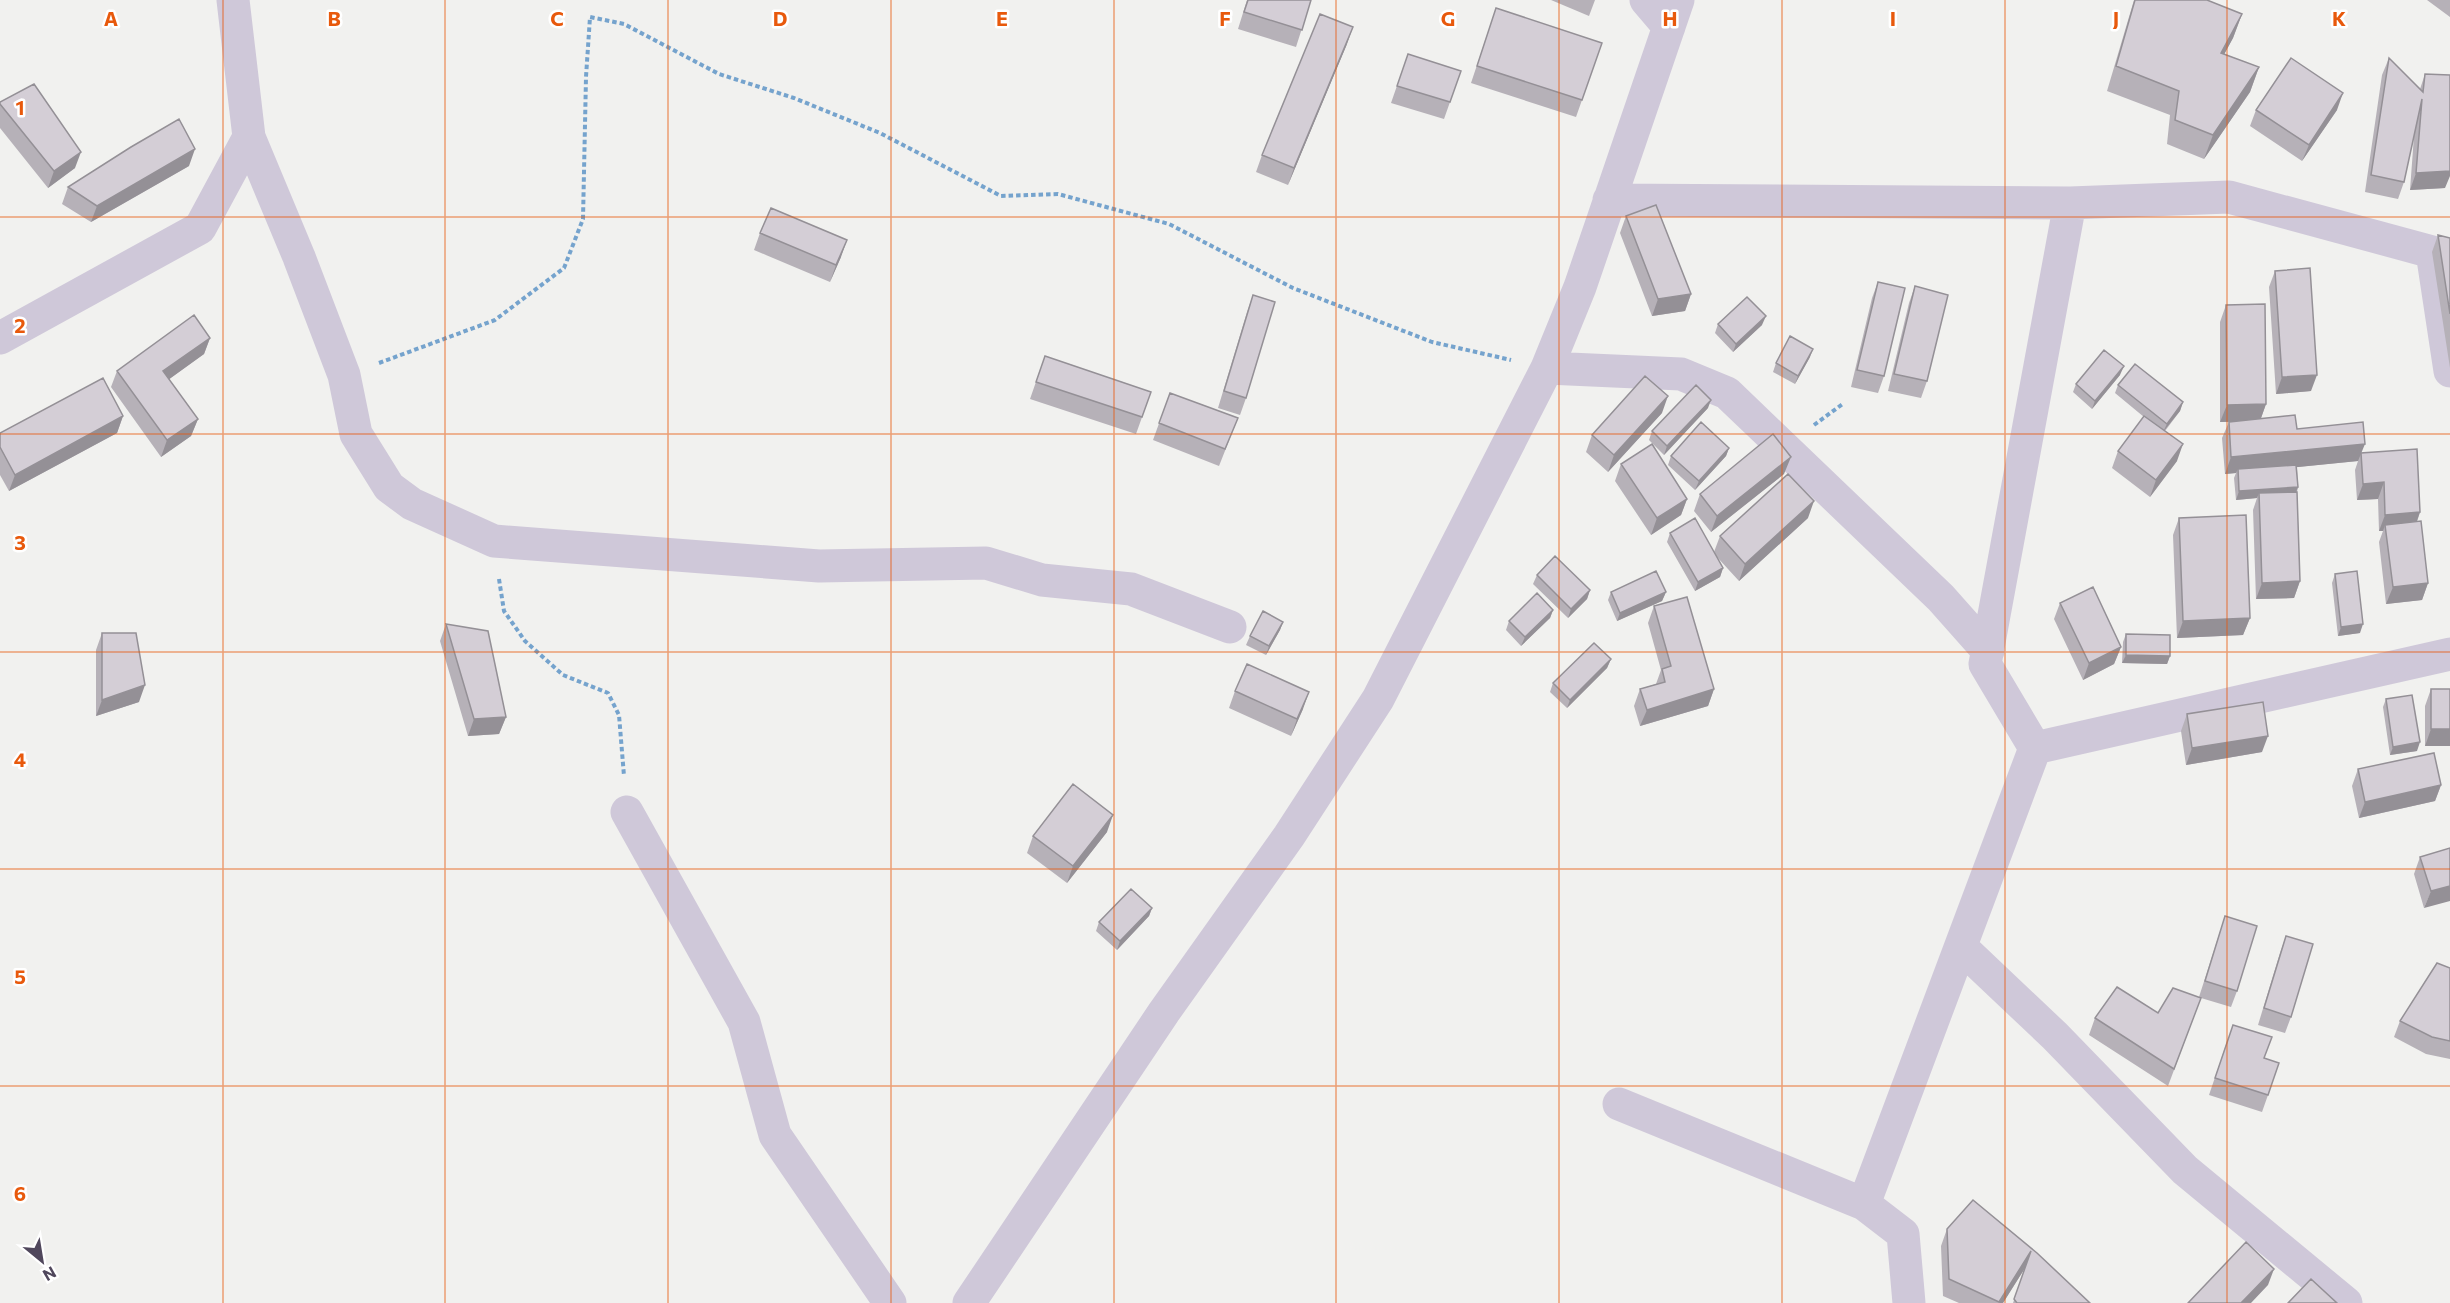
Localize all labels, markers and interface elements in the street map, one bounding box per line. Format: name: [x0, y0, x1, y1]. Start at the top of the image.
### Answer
text: A: [104, 6, 118, 30]
text: B: [327, 6, 341, 30]
text: C: [550, 6, 564, 30]
text: D: [773, 6, 787, 30]
text: E: [996, 6, 1008, 30]
text: F: [1219, 6, 1231, 30]
text: G: [1441, 6, 1455, 30]
text: H: [1663, 6, 1678, 30]
text: I: [1890, 6, 1896, 30]
text: J: [2113, 6, 2119, 30]
text: K: [2332, 6, 2346, 30]
text: 1: [15, 95, 25, 119]
text: 2: [14, 313, 26, 337]
text: 3: [14, 530, 26, 554]
text: 4: [14, 747, 26, 771]
text: 5: [14, 964, 26, 988]
text: 6: [14, 1181, 26, 1205]
north arrow: [12, 1231, 72, 1291]
text: N: [40, 1263, 60, 1286]

